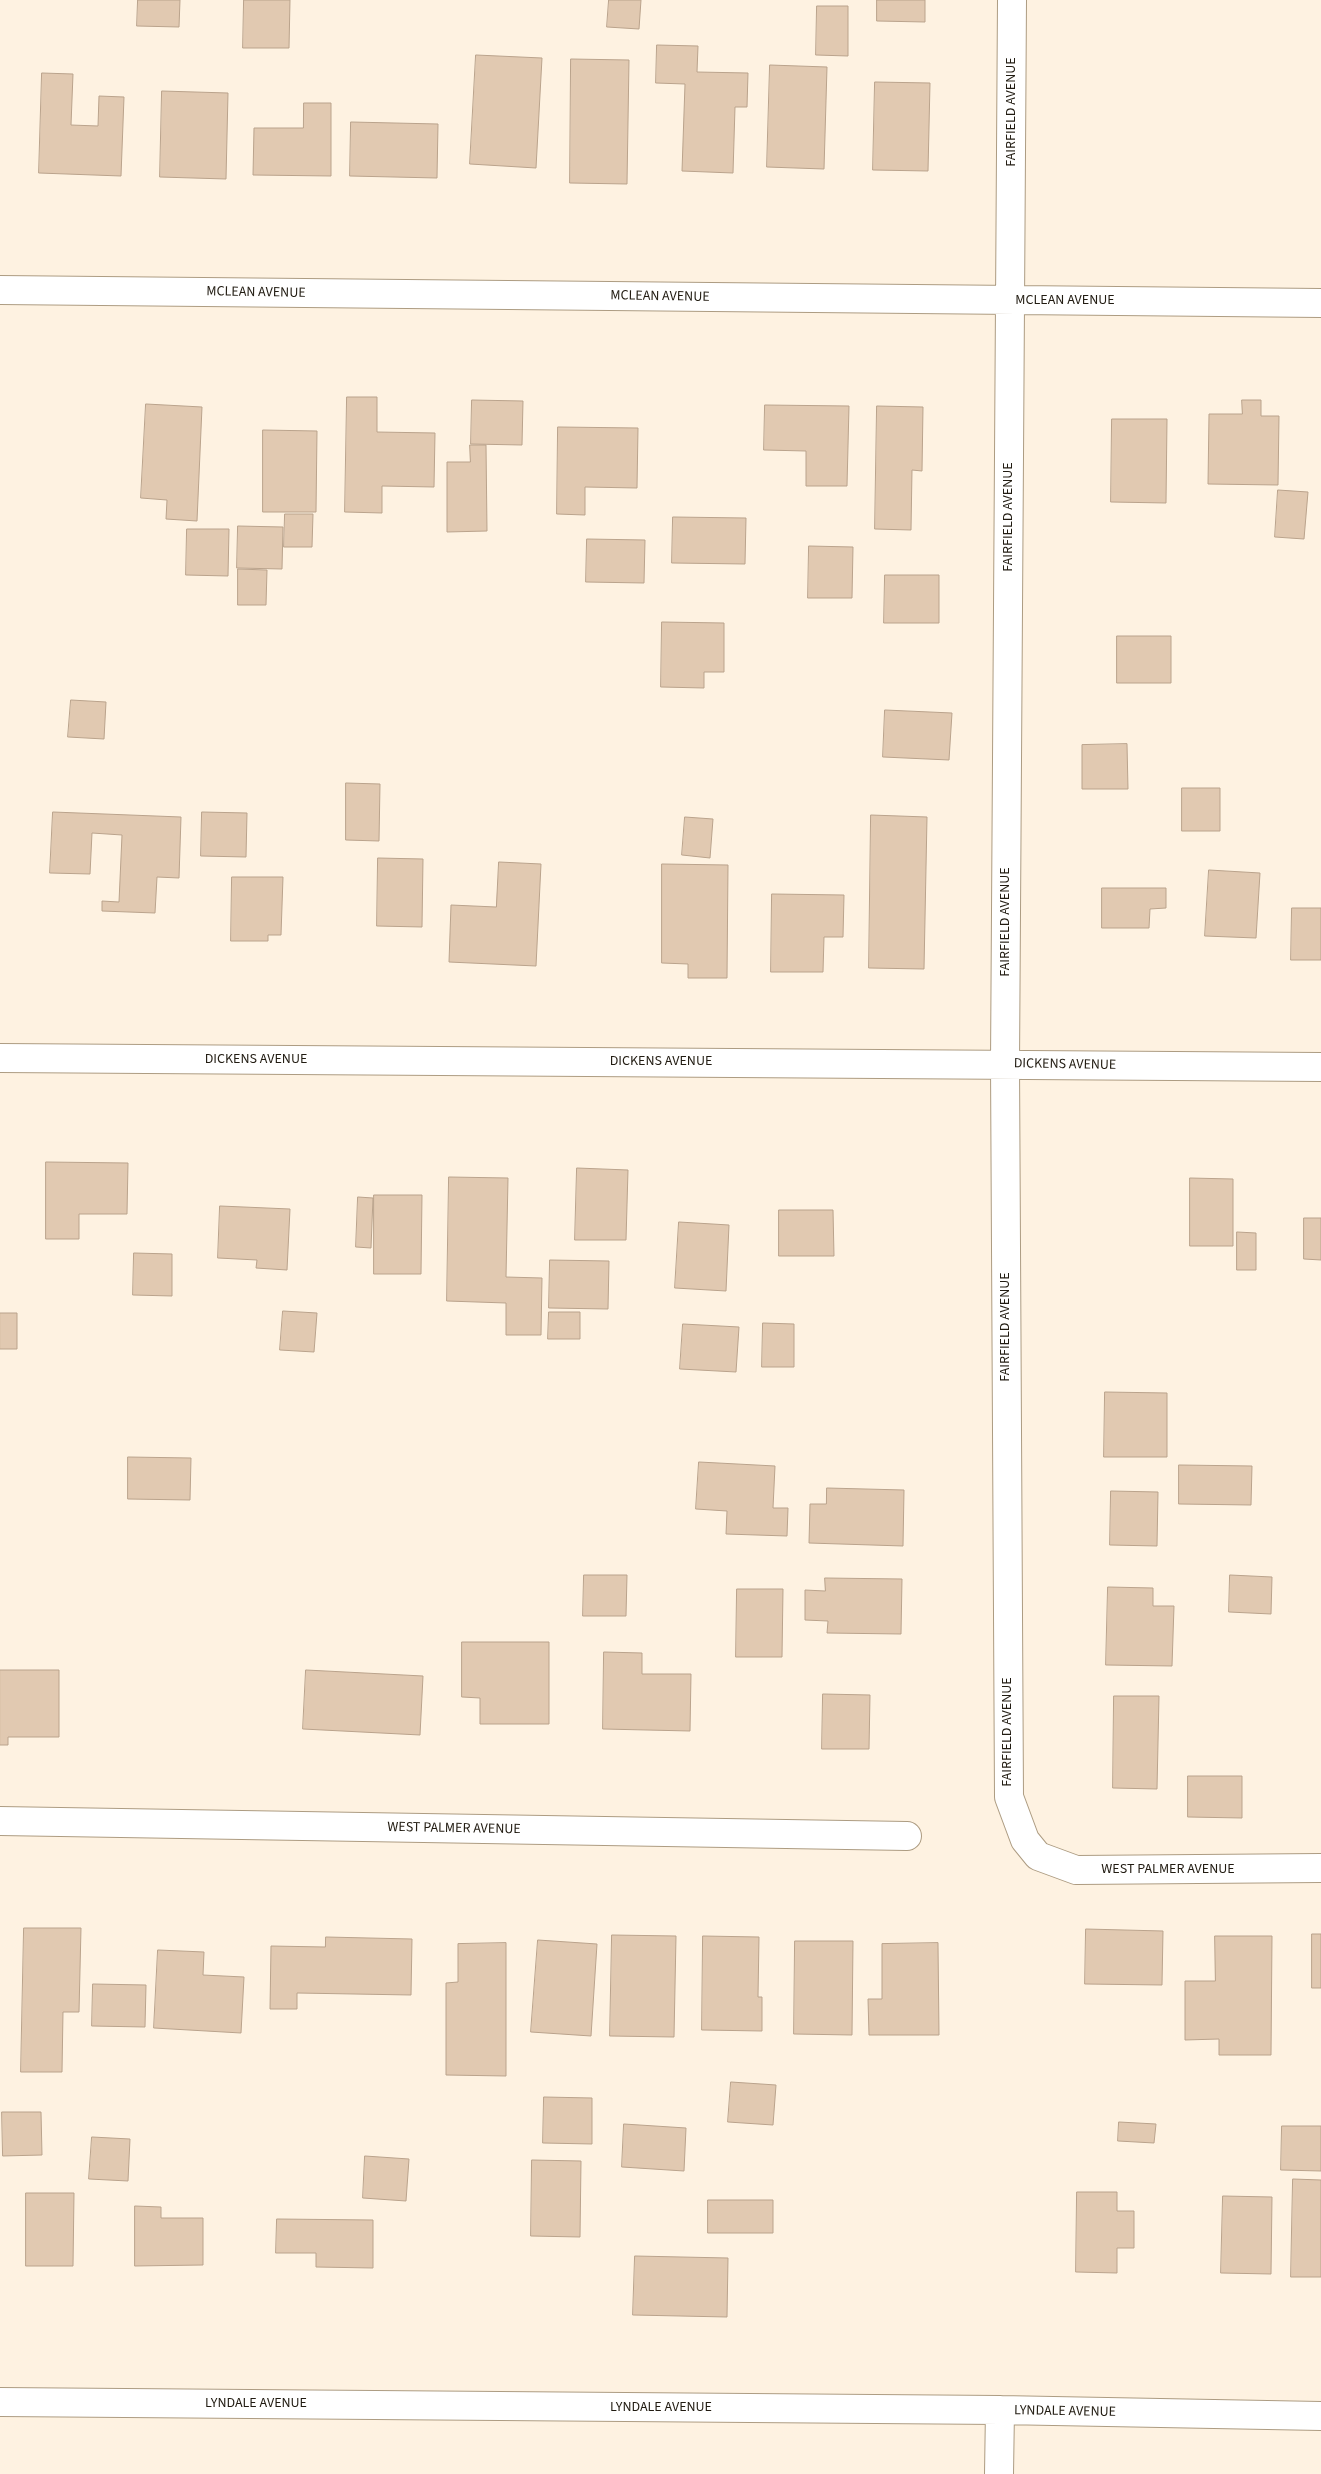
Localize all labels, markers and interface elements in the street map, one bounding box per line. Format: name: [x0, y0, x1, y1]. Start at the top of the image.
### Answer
street label: FAIRFIELD AVENUE: [1004, 57, 1020, 167]
street label: MCLEAN AVENUE: [206, 284, 306, 302]
street label: MCLEAN AVENUE: [610, 288, 710, 306]
street label: MCLEAN AVENUE: [1015, 293, 1115, 309]
street label: FAIRFIELD AVENUE: [1001, 462, 1017, 572]
street label: FAIRFIELD AVENUE: [998, 867, 1014, 977]
street label: DICKENS AVENUE: [205, 1052, 307, 1068]
street label: DICKENS AVENUE: [610, 1054, 712, 1070]
street label: DICKENS AVENUE: [1014, 1056, 1116, 1074]
street label: FAIRFIELD AVENUE: [998, 1272, 1014, 1382]
street label: FAIRFIELD AVENUE: [1000, 1677, 1016, 1787]
street label: WEST PALMER AVENUE: [387, 1819, 521, 1839]
street label: WEST PALMER AVENUE: [1101, 1862, 1235, 1878]
street label: LYNDALE AVENUE: [205, 2396, 307, 2412]
street label: LYNDALE AVENUE: [610, 2400, 712, 2416]
street label: LYNDALE AVENUE: [1014, 2403, 1116, 2421]

